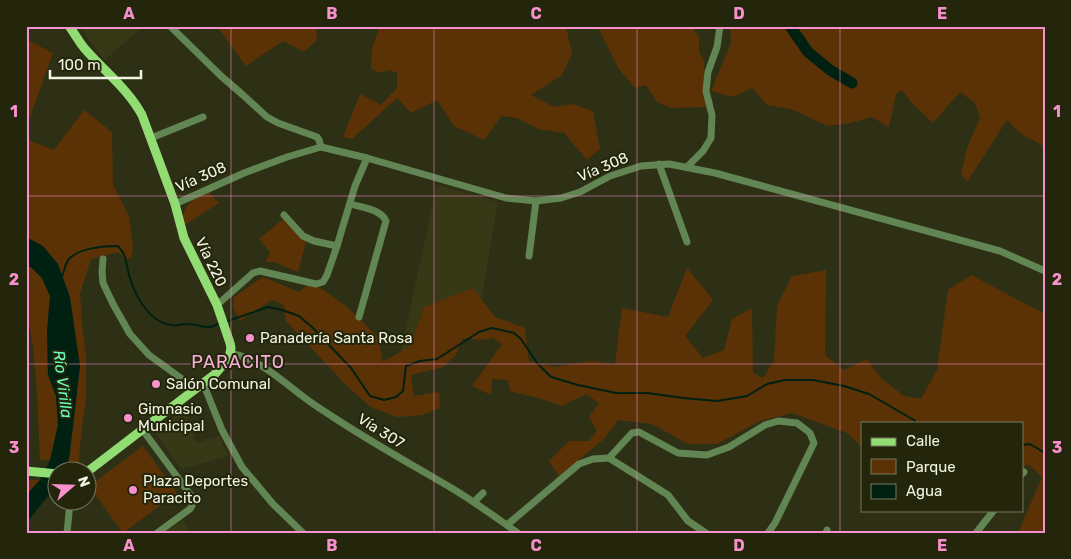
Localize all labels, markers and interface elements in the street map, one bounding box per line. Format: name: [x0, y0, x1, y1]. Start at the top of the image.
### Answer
text: A: [123, 4, 135, 23]
text: B: [326, 4, 338, 23]
text: C: [530, 4, 542, 23]
text: D: [733, 4, 745, 23]
text: E: [937, 4, 947, 23]
scale bar: [50, 48, 141, 80]
text: 100 m: [58, 56, 100, 74]
text: 1: [10, 102, 18, 121]
text: 1: [1053, 102, 1061, 121]
street label: Vía 308: [575, 148, 631, 186]
street label: Vía 308: [173, 158, 229, 196]
street label: Vía 220: [191, 234, 231, 290]
text: 2: [9, 270, 19, 289]
text: 2: [1052, 270, 1062, 289]
place label: Panadería Santa Rosa: [260, 329, 412, 347]
marker: Panadería Santa Rosa: [244, 332, 256, 344]
water label: Río Virilla: [49, 349, 77, 419]
district label: PARACITO: [191, 351, 285, 373]
place label: Salón Comunal: [166, 375, 271, 393]
marker: Salón Comunal: [150, 378, 162, 390]
place label: Gimnasio Municipal: [138, 400, 204, 435]
street label: Vía 307: [354, 410, 408, 452]
marker: Gimnasio Municipal: [122, 412, 134, 424]
legend: [861, 422, 1024, 512]
text: Calle: [906, 432, 940, 450]
text: 3: [9, 438, 19, 457]
text: 3: [1052, 438, 1062, 457]
text: Parque: [906, 458, 956, 476]
north arrow: [48, 462, 98, 512]
place label: Plaza Deportes Paracito: [143, 472, 248, 507]
text: N: [74, 474, 93, 489]
text: Agua: [906, 482, 942, 500]
marker: Plaza Deportes Paracito: [127, 484, 139, 496]
text: A: [123, 536, 135, 555]
text: B: [326, 536, 338, 555]
text: C: [530, 536, 542, 555]
text: D: [733, 536, 745, 555]
text: E: [937, 536, 947, 555]

